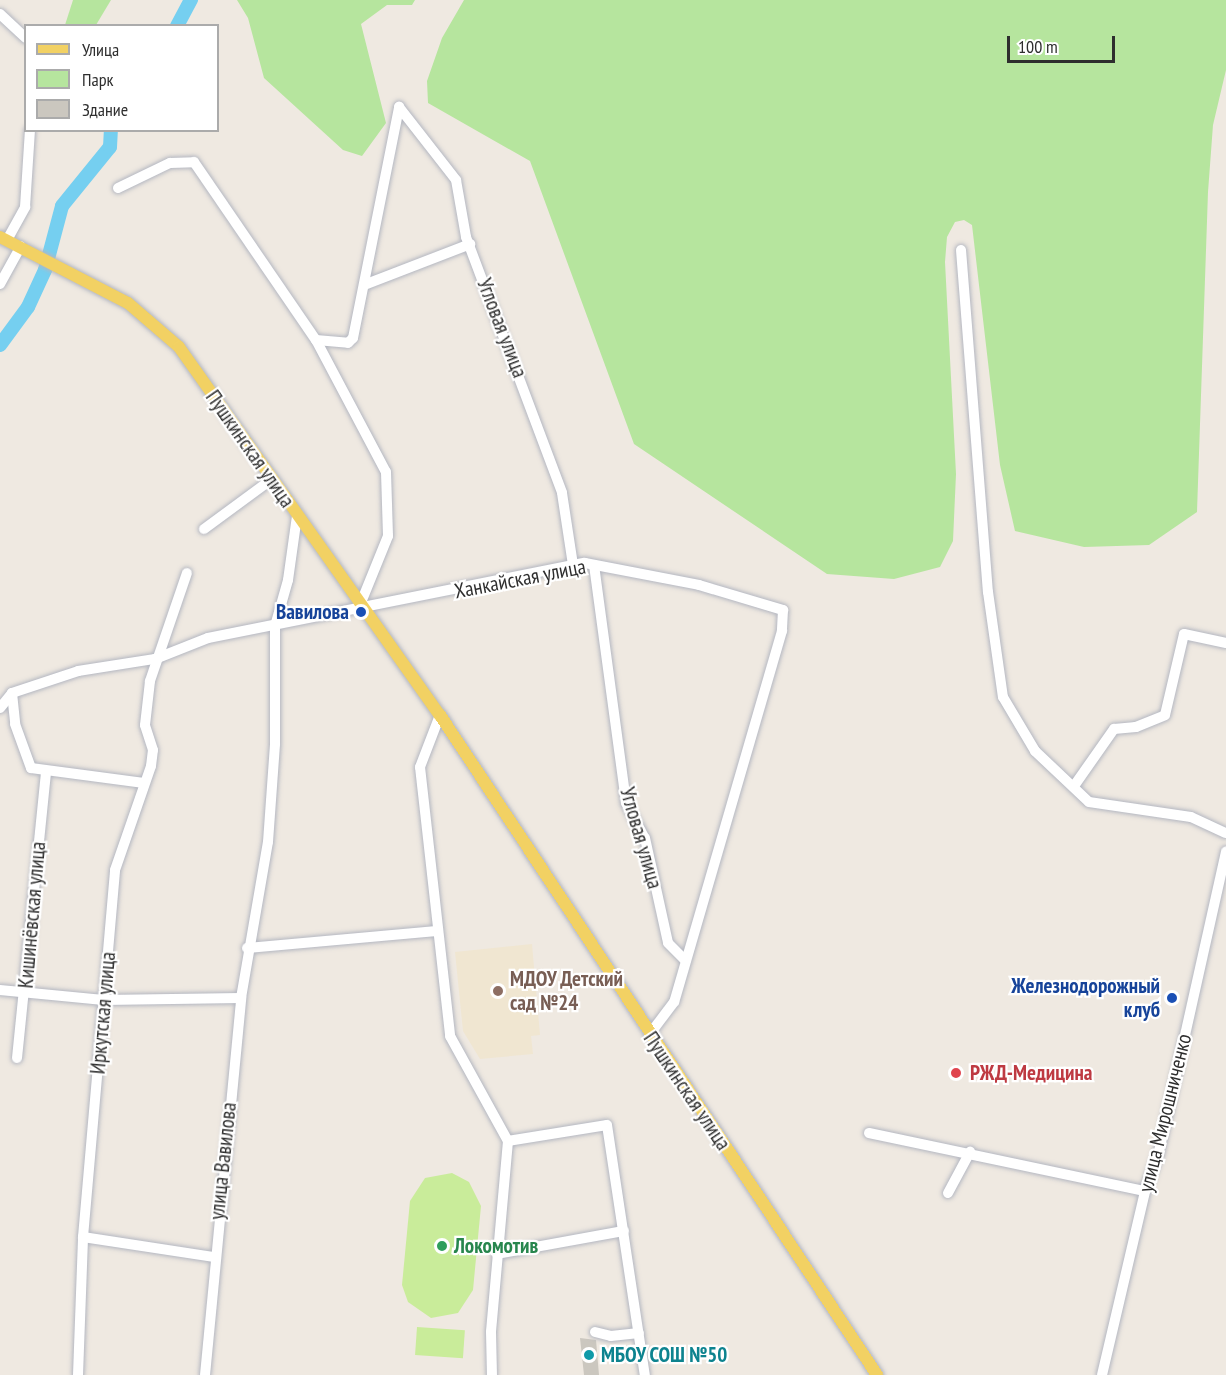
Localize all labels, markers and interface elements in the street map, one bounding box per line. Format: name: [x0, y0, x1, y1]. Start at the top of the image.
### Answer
legend: [24, 24, 219, 132]
scale bar: [1010, 24, 1118, 62]
text: 100 m: [1018, 35, 1058, 58]
text: Улица: [82, 38, 119, 61]
text: Парк: [82, 68, 113, 91]
text: Здание: [82, 98, 128, 121]
street label: Угловая улица: [472, 275, 532, 381]
street label: Пушкинская улица: [200, 385, 300, 513]
street label: Ханкайская улица: [452, 554, 588, 604]
place label: Вавилова: [276, 599, 349, 625]
marker: Вавилова: [354, 605, 368, 619]
street label: Угловая улица: [614, 784, 668, 892]
street label: Кишинёвская улица: [13, 841, 51, 989]
street label: Иркутская улица: [85, 951, 121, 1075]
place label: МДОУ Детский сад №24: [510, 966, 624, 1016]
place label: Железнодорожный клуб: [1011, 973, 1160, 1023]
marker: МДОУ Детский сад №24: [491, 984, 505, 998]
marker: Железнодорожный клуб: [1165, 991, 1179, 1005]
street label: Пушкинская улица: [638, 1027, 736, 1155]
street label: улица Мирошниченко: [1133, 1031, 1197, 1195]
place label: РЖД-Медицина: [970, 1060, 1092, 1086]
marker: РЖД-Медицина: [947, 1064, 965, 1082]
street label: улица Вавилова: [204, 1101, 242, 1221]
place label: Локомотив: [454, 1233, 538, 1259]
marker: Локомотив: [435, 1239, 449, 1253]
place label: МБОУ СОШ №50: [601, 1342, 728, 1368]
marker: МБОУ СОШ №50: [582, 1348, 596, 1362]

